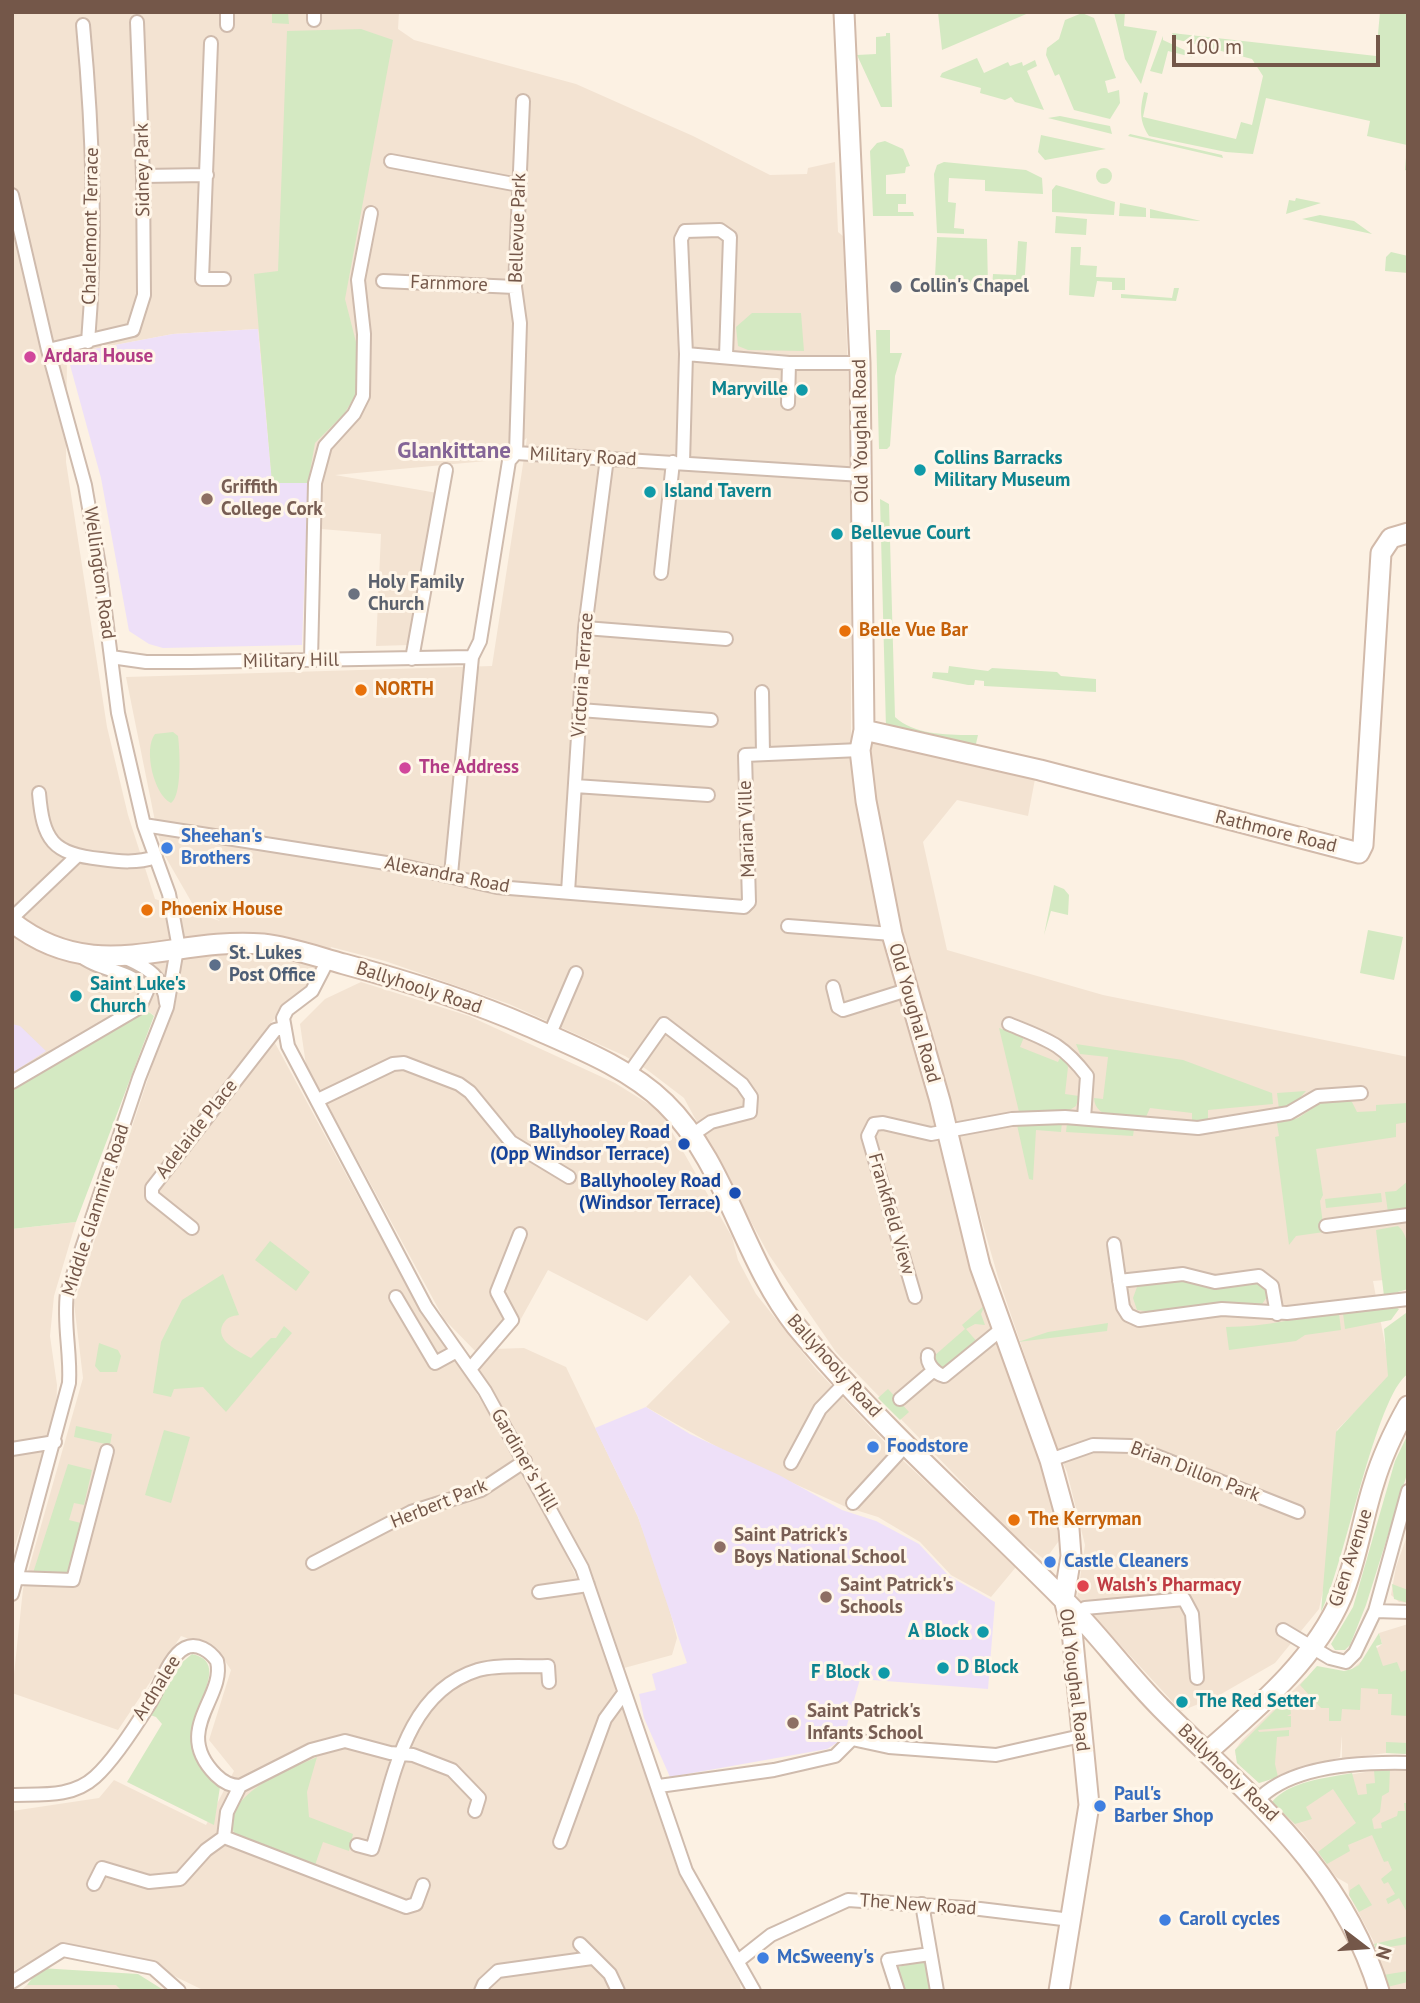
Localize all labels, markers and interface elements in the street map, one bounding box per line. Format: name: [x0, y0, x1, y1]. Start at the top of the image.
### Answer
scale bar: [1175, 21, 1383, 65]
text: 100 m: [1185, 33, 1242, 60]
street label: Sidney Park: [131, 123, 155, 217]
street label: Charlemont Terrace: [78, 147, 104, 305]
street label: Bellevue Park: [505, 173, 531, 283]
street label: Farnmore: [410, 271, 488, 297]
place label: Collin's Chapel: [910, 276, 1029, 298]
marker: Collin's Chapel: [888, 279, 904, 295]
place label: Ardara House: [44, 346, 153, 368]
marker: Ardara House: [22, 349, 38, 365]
street label: Old Youghal Road: [848, 359, 874, 503]
place label: Maryville: [712, 379, 788, 401]
marker: Maryville: [794, 382, 810, 398]
district label: Glankittane: [397, 437, 511, 465]
street label: Military Road: [529, 443, 637, 471]
place label: Collins Barracks Military Museum: [934, 448, 1070, 492]
marker: Collins Barracks Military Museum: [912, 462, 928, 478]
place label: Griffith College Cork: [221, 477, 323, 521]
place label: Island Tavern: [664, 481, 772, 503]
marker: Island Tavern: [642, 484, 658, 500]
marker: Griffith College Cork: [199, 491, 215, 507]
street label: Wellington Road: [78, 505, 120, 641]
place label: Bellevue Court: [851, 523, 970, 545]
marker: Bellevue Court: [829, 526, 845, 542]
place label: Holy Family Church: [368, 572, 464, 616]
marker: Holy Family Church: [346, 586, 362, 602]
street label: Victoria Terrace: [567, 612, 599, 738]
place label: Belle Vue Bar: [859, 620, 968, 642]
marker: Belle Vue Bar: [837, 623, 853, 639]
street label: Military Hill: [243, 649, 339, 673]
place label: NORTH: [375, 679, 434, 701]
marker: NORTH: [353, 682, 369, 698]
place label: The Address: [419, 757, 519, 779]
marker: The Address: [397, 760, 413, 776]
street label: Marian Ville: [734, 780, 760, 878]
street label: Rathmore Road: [1213, 806, 1339, 858]
place label: Sheehan's Brothers: [181, 826, 262, 870]
marker: Sheehan's Brothers: [159, 840, 175, 856]
street label: Alexandra Road: [383, 852, 511, 898]
place label: Phoenix House: [161, 899, 283, 921]
marker: Phoenix House: [139, 902, 155, 918]
street label: Old Youghal Road: [883, 941, 945, 1085]
place label: St. Lukes Post Office: [229, 943, 316, 987]
marker: St. Lukes Post Office: [207, 957, 223, 973]
street label: Ballyhooly Road: [353, 957, 485, 1019]
place label: Saint Luke's Church: [90, 974, 186, 1018]
marker: Saint Luke's Church: [68, 988, 84, 1004]
street label: Adelaide Place: [151, 1075, 243, 1183]
street label: Middle Glanmire Road: [57, 1121, 135, 1299]
place label: Ballyhooley Road (Opp Windsor Terrace): [490, 1122, 670, 1166]
marker: Ballyhooley Road (Opp Windsor Terrace): [676, 1136, 692, 1152]
street label: Frankfield View: [863, 1151, 919, 1277]
place label: Ballyhooley Road (Windsor Terrace): [579, 1171, 721, 1215]
marker: Ballyhooley Road (Windsor Terrace): [727, 1185, 743, 1201]
street label: Ballyhooly Road: [782, 1310, 886, 1422]
street label: Gardiner's Hill: [486, 1405, 562, 1515]
place label: Foodstore: [887, 1436, 968, 1458]
street label: Brian Dillon Park: [1127, 1437, 1263, 1507]
marker: Foodstore: [865, 1439, 881, 1455]
street label: Herbert Park: [387, 1474, 491, 1534]
street label: Glen Avenue: [1324, 1506, 1378, 1610]
place label: The Kerryman: [1028, 1509, 1142, 1531]
marker: The Kerryman: [1006, 1512, 1022, 1528]
place label: Saint Patrick's Boys National School: [734, 1525, 906, 1569]
marker: Saint Patrick's Boys National School: [712, 1539, 728, 1555]
place label: Castle Cleaners: [1064, 1551, 1189, 1573]
marker: Castle Cleaners: [1042, 1554, 1058, 1570]
place label: Saint Patrick's Schools: [840, 1575, 954, 1619]
place label: Walsh's Pharmacy: [1097, 1575, 1241, 1597]
marker: Walsh's Pharmacy: [1075, 1578, 1091, 1594]
marker: Saint Patrick's Schools: [818, 1589, 834, 1605]
street label: Old Youghal Road: [1054, 1607, 1094, 1753]
place label: A Block: [908, 1621, 969, 1643]
marker: A Block: [975, 1624, 991, 1640]
street label: Ardnalee: [128, 1651, 186, 1725]
place label: D Block: [957, 1657, 1019, 1679]
marker: D Block: [935, 1660, 951, 1676]
place label: F Block: [811, 1662, 870, 1684]
marker: F Block: [876, 1665, 892, 1681]
place label: The Red Setter: [1196, 1691, 1316, 1713]
marker: The Red Setter: [1174, 1694, 1190, 1710]
place label: Saint Patrick's Infants School: [807, 1701, 923, 1745]
marker: Saint Patrick's Infants School: [785, 1715, 801, 1731]
street label: Ballyhooly Road: [1173, 1719, 1283, 1827]
place label: Paul's Barber Shop: [1114, 1784, 1214, 1828]
marker: Paul's Barber Shop: [1092, 1798, 1108, 1814]
street label: The New Road: [859, 1890, 977, 1920]
place label: Caroll cycles: [1179, 1909, 1280, 1931]
marker: Caroll cycles: [1157, 1912, 1173, 1928]
north arrow: [1329, 1912, 1399, 1982]
text: N: [1371, 1944, 1397, 1963]
place label: McSweeny's: [777, 1947, 874, 1969]
marker: McSweeny's: [755, 1950, 771, 1966]

